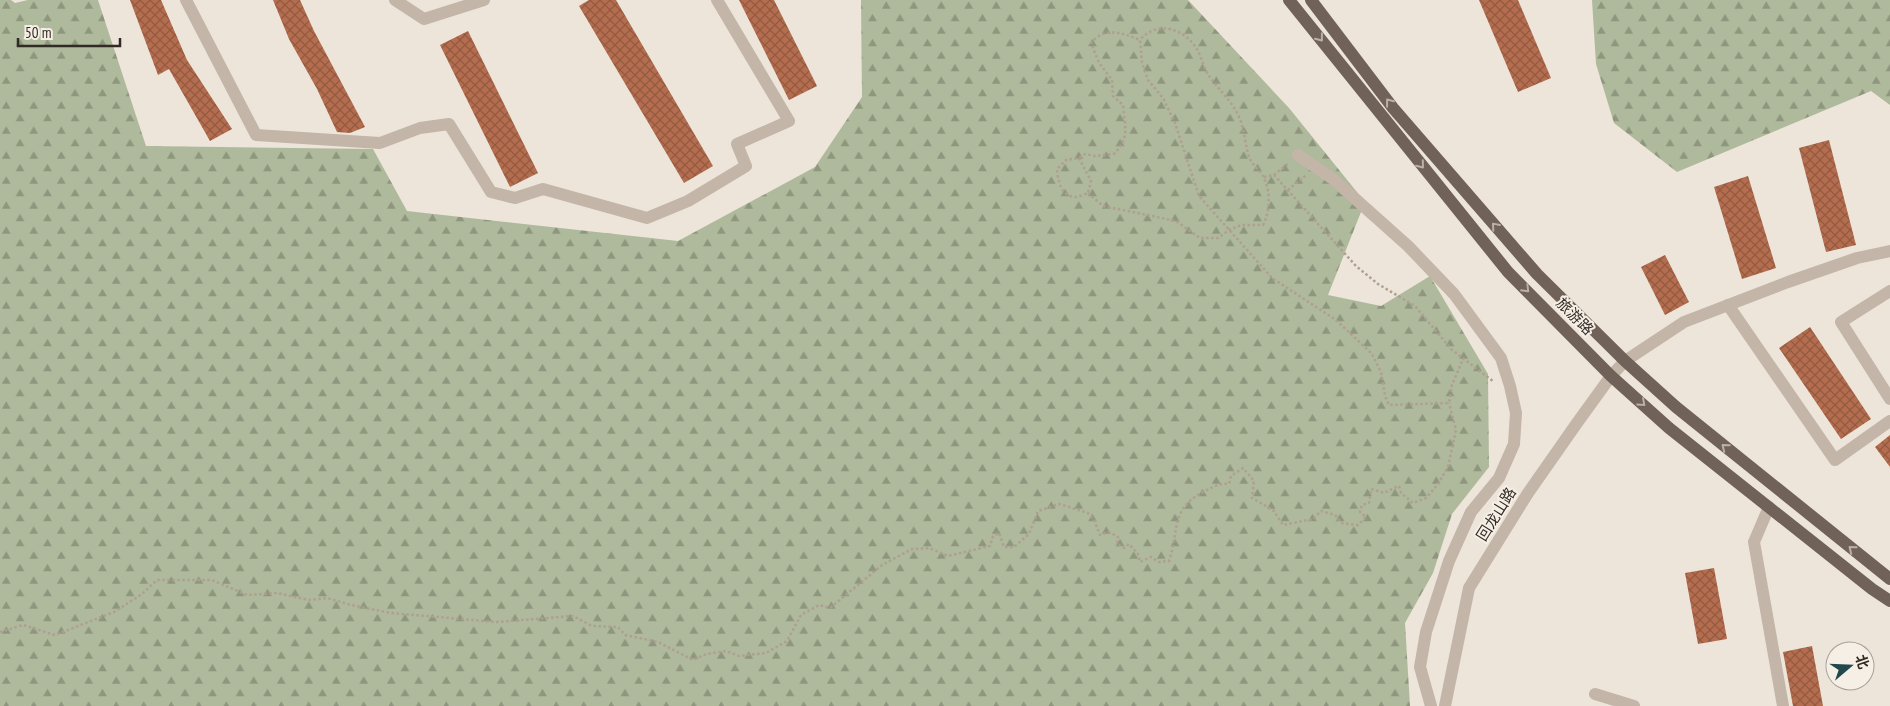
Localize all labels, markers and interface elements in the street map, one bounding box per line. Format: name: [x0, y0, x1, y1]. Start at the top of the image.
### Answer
scale bar: [18, 15, 120, 47]
text: 50 m: [25, 23, 51, 42]
one-way arrow: [1314, 32, 1322, 41]
one-way arrow: [1386, 99, 1395, 108]
one-way arrow: [1416, 159, 1424, 168]
one-way arrow: [1492, 222, 1501, 231]
one-way arrow: [1520, 284, 1529, 293]
street label: 旅游路: [1552, 293, 1598, 339]
one-way arrow: [1636, 397, 1645, 406]
one-way arrow: [1722, 445, 1731, 453]
street label: 回龙山路: [1472, 484, 1520, 544]
one-way arrow: [1848, 546, 1857, 555]
north arrow: [1825, 641, 1875, 691]
text: 北: [1852, 652, 1873, 671]

